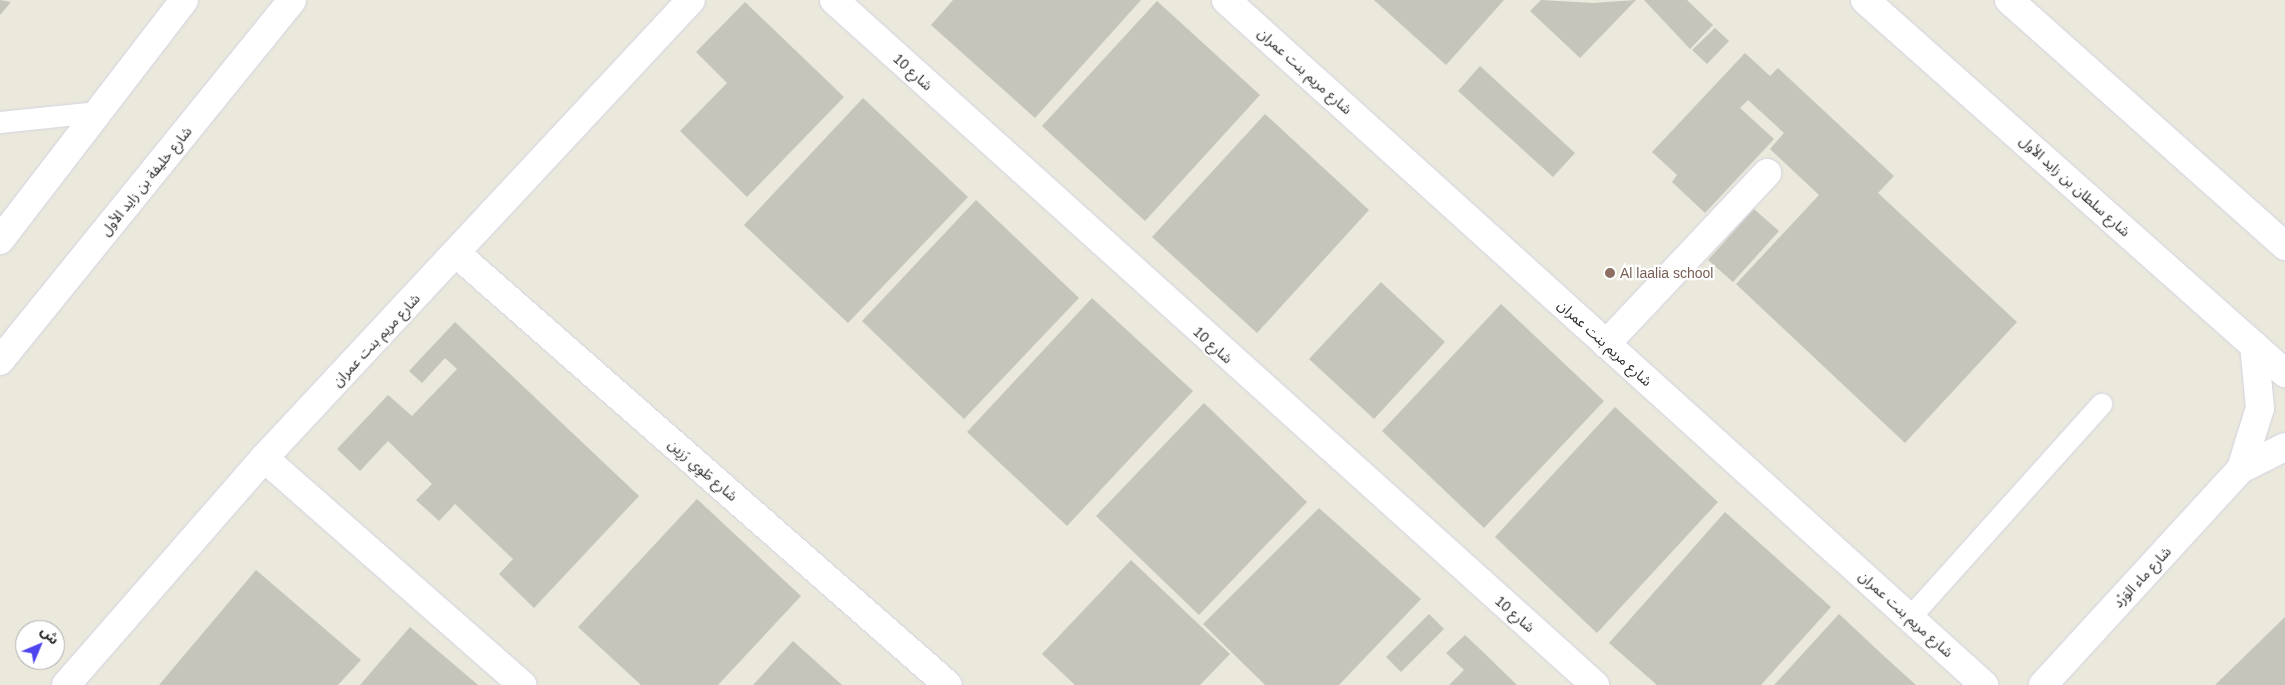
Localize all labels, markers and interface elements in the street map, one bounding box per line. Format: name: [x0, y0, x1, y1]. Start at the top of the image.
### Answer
street label: شارع مريم بنت عمران: [1255, 24, 1355, 118]
street label: شارع 10: [890, 50, 936, 94]
street label: شارع خليفة بن زايد الأول: [97, 123, 195, 239]
street label: شارع سلطان بن زايد الأول: [2016, 132, 2134, 240]
place label: Al laalia school: [1620, 265, 1713, 281]
marker: Al laalia school: [1604, 267, 1616, 279]
street label: شارع مريم بنت عمران: [329, 290, 423, 390]
street label: شارع مريم بنت عمران: [1555, 296, 1655, 390]
street label: شارع 10: [1190, 323, 1236, 367]
street label: شارع طَوِي رَزِين: [665, 435, 741, 505]
street label: شارع ماء الوَرْد: [2110, 543, 2174, 611]
street label: شارع مريم بنت عمران: [1856, 567, 1956, 661]
street label: شارع 10: [1492, 592, 1538, 636]
north arrow: [15, 620, 65, 670]
text: ش: [37, 623, 62, 648]

